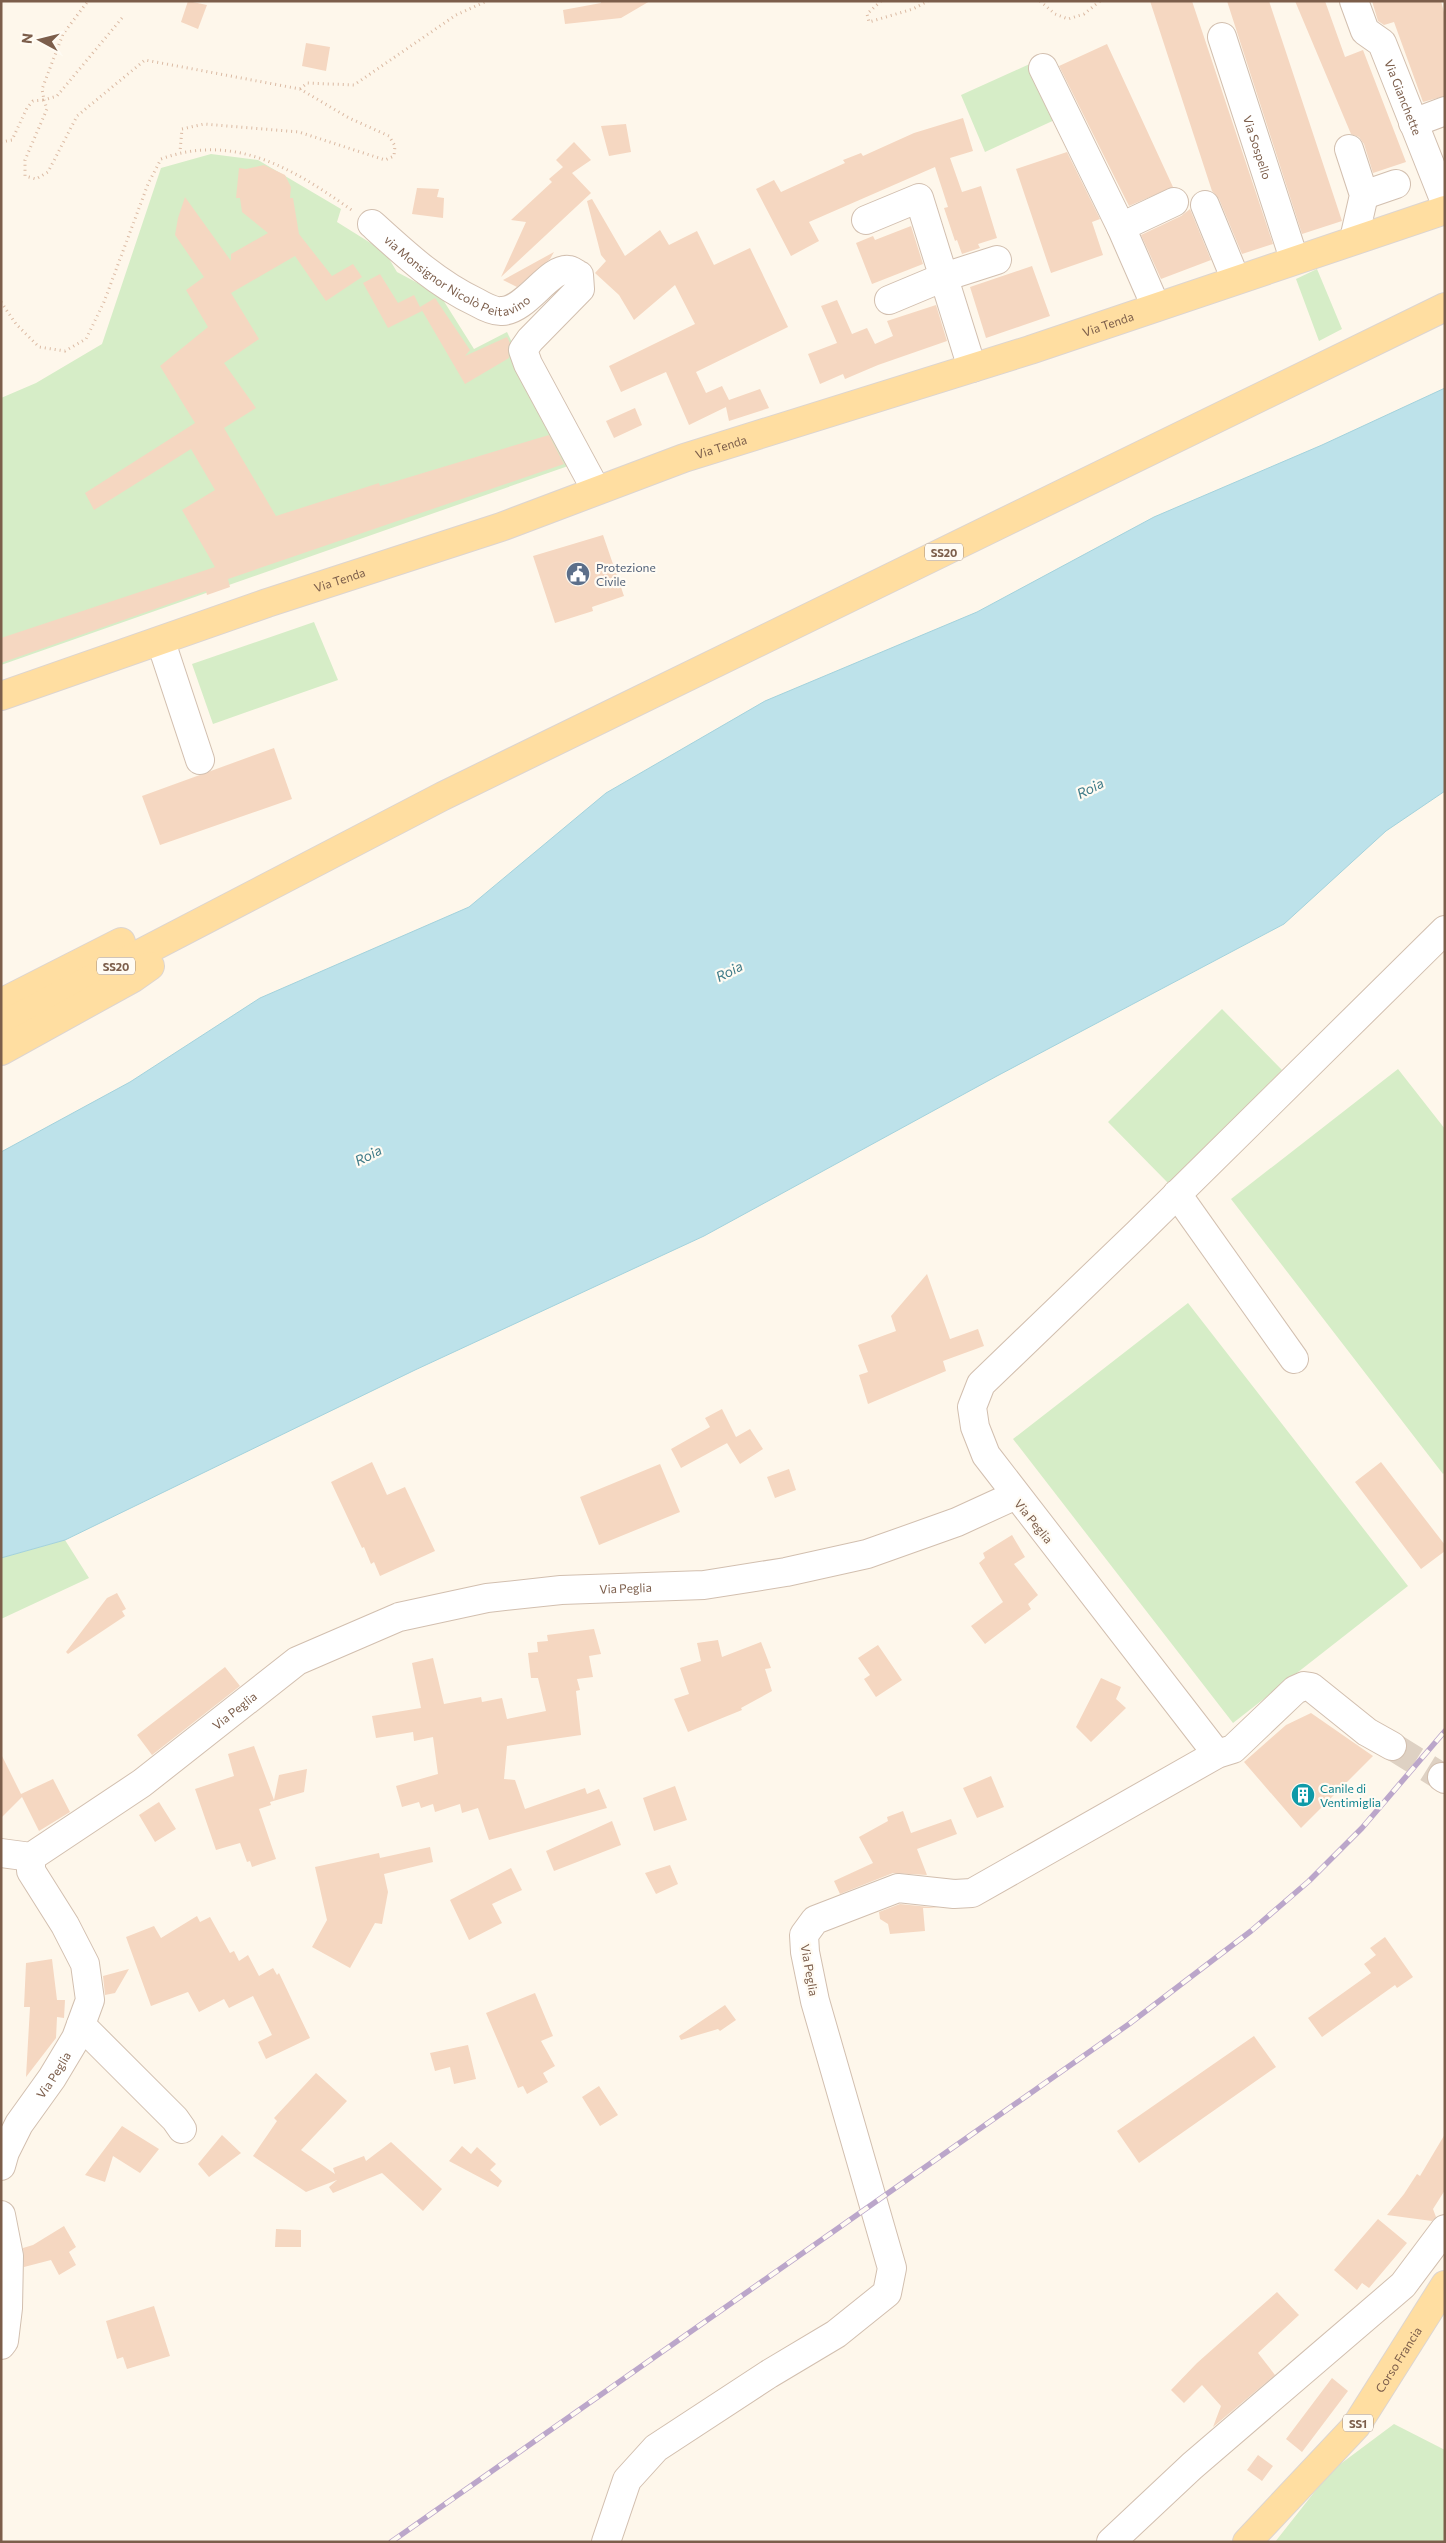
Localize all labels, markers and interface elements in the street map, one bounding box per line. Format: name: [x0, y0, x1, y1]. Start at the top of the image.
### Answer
north arrow: [15, 15, 65, 65]
text: N: [18, 32, 36, 45]
street label: Via Gianchette: [1382, 57, 1425, 137]
street label: Via Sospello: [1241, 114, 1275, 181]
street label: via Monsignor Nicolò Peitavino: [382, 232, 533, 318]
street label: Via Tenda: [1080, 309, 1135, 339]
street label: Via Tenda: [693, 432, 748, 461]
road number: SS20: [925, 544, 963, 560]
place label: Protezione Civile: [596, 560, 656, 588]
public building icon: Protezione Civile: [565, 561, 591, 587]
street label: Via Tenda: [312, 565, 367, 594]
water label: Roia: [1074, 774, 1106, 802]
water label: Roia: [713, 957, 745, 985]
road number: SS20: [97, 958, 135, 974]
water label: Roia: [352, 1141, 384, 1169]
street label: Via Peglia: [1012, 1496, 1056, 1546]
street label: Via Peglia: [599, 1580, 652, 1596]
street label: Via Peglia: [209, 1689, 259, 1732]
place label: Canile di Ventimiglia: [1320, 1781, 1381, 1809]
building icon: Canile di Ventimiglia: [1290, 1782, 1316, 1808]
street label: Via Peglia: [799, 1943, 821, 1997]
street label: Via Peglia: [33, 2049, 73, 2101]
street label: Corso Francia: [1372, 2324, 1424, 2395]
road number: SS1: [1343, 2414, 1373, 2432]

